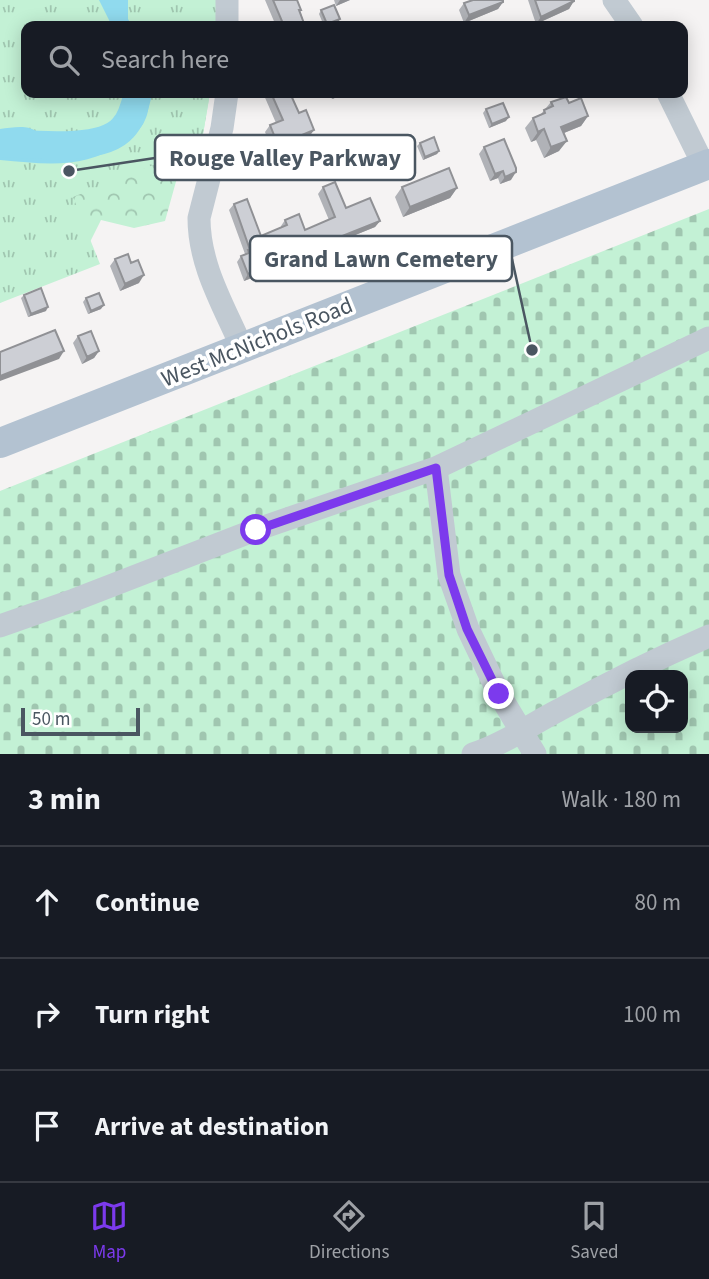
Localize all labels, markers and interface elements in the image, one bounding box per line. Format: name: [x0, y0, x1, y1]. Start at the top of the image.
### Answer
search box: [21, 21, 688, 98]
icon: search: [45, 41, 83, 79]
text: Search here: [101, 41, 229, 78]
callout: Rouge Valley Parkway: [155, 135, 415, 180]
text: Rouge Valley Parkway: [169, 141, 401, 176]
callout: Grand Lawn Cemetery: [250, 236, 512, 281]
text: Grand Lawn Cemetery: [264, 242, 498, 277]
street label: West McNichols Road: [156, 289, 358, 395]
route start: [240, 514, 271, 545]
map controls: [625, 670, 688, 733]
button: locate: [625, 670, 688, 733]
route end: [483, 678, 514, 709]
scale bar: [21, 705, 140, 737]
text: 50 m: [32, 706, 70, 733]
text: 3 min: [28, 778, 101, 821]
text: Walk · 180 m: [562, 783, 681, 816]
icon: ahead: [28, 883, 66, 921]
text: Continue: [95, 884, 200, 921]
text: 80 m: [634, 886, 681, 919]
icon: right: [28, 995, 66, 1033]
text: Turn right: [95, 996, 210, 1033]
text: 100 m: [623, 998, 681, 1031]
icon: arrive: [28, 1107, 66, 1145]
text: Arrive at destination: [95, 1108, 329, 1145]
tab: Map: [90, 1197, 128, 1266]
tab: Directions: [309, 1197, 389, 1266]
tab: Saved: [570, 1197, 619, 1266]

